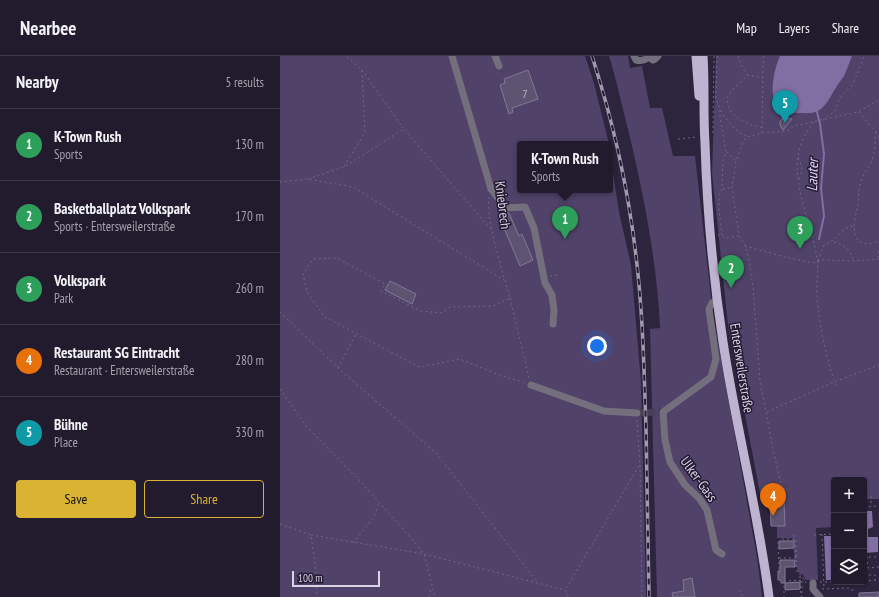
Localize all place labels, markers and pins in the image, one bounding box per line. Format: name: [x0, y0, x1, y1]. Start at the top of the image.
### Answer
pin: 5: [772, 90, 798, 123]
pin: 1: [552, 206, 578, 239]
pin: 3: [787, 216, 813, 249]
pin: 2: [718, 255, 744, 288]
pin: 4: [760, 483, 786, 516]

